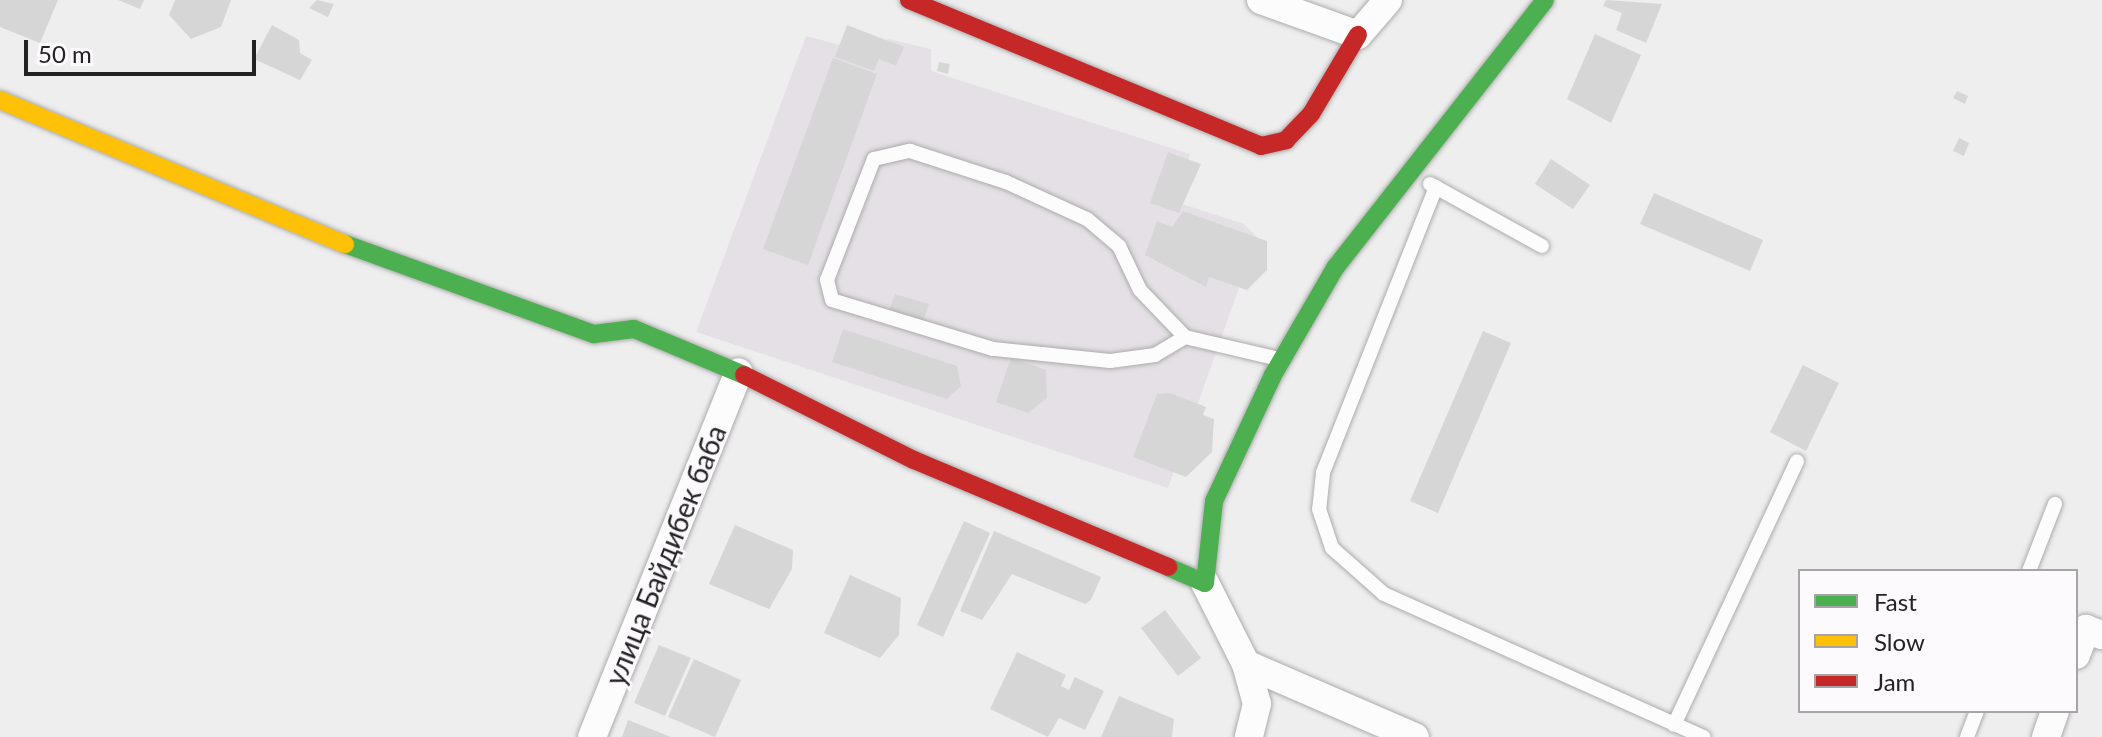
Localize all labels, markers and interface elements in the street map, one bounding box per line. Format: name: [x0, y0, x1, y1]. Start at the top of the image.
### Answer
scale bar: [28, 24, 260, 74]
text: 50 m: [38, 39, 92, 68]
street label: улица Байдибек баба: [597, 420, 733, 690]
legend: [1798, 569, 2078, 713]
text: Fast: [1874, 587, 1917, 616]
text: Slow: [1874, 627, 1925, 656]
text: Jam: [1874, 667, 1915, 696]

